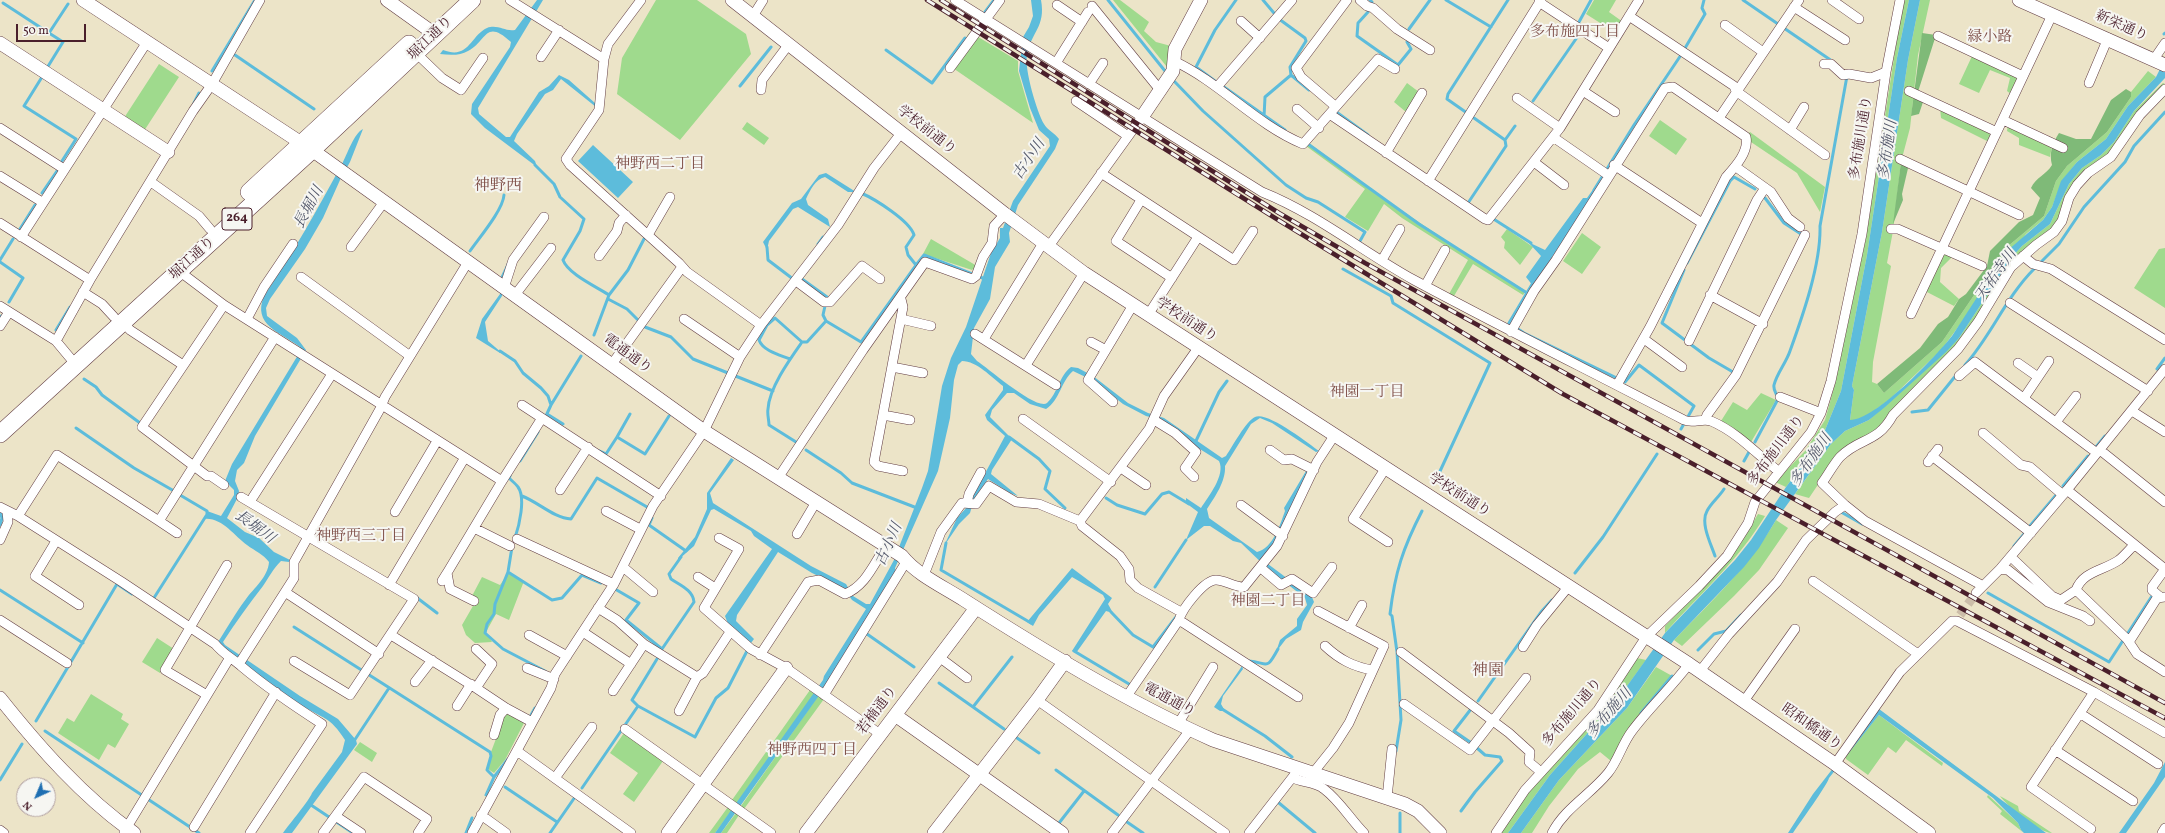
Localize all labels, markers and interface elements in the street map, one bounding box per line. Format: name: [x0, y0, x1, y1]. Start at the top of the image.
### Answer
street label: 新栄通り: [2092, 8, 2150, 46]
street label: 堀江通り: [405, 14, 457, 64]
scale bar: [18, 16, 88, 42]
text: 50 m: [23, 23, 49, 39]
district label: 多布施四丁目: [1530, 24, 1620, 42]
district label: 緑小路: [1968, 29, 2012, 47]
street label: 多布施川通り: [1847, 95, 1877, 181]
street label: 学校前通り: [893, 103, 959, 159]
water label: 多布施川: [1876, 119, 1902, 181]
water label: 古小川: [1010, 136, 1050, 184]
district label: 神野西二丁目: [615, 156, 705, 174]
district label: 神野西: [474, 177, 522, 197]
water label: 長堀川: [291, 184, 329, 232]
road number: 264: [222, 208, 252, 230]
street label: 堀江通り: [167, 234, 219, 284]
water label: 天祐寺川: [1972, 246, 2022, 306]
street label: 学校前通り: [1152, 295, 1220, 347]
street label: 電通通り: [599, 332, 655, 378]
district label: 神園一丁目: [1330, 384, 1404, 402]
street label: 多布施川通り: [1745, 412, 1809, 490]
water label: 多布施川: [1787, 431, 1837, 491]
street label: 学校前通り: [1425, 470, 1493, 522]
water label: 長堀川: [231, 507, 277, 549]
water label: 古小川: [873, 521, 907, 569]
district label: 神野西三丁目: [316, 528, 406, 546]
district label: 神園二丁目: [1231, 593, 1305, 611]
district label: 神園: [1472, 662, 1504, 682]
street label: 多布施川通り: [1540, 675, 1606, 751]
street label: 電通通り: [1140, 680, 1198, 722]
street label: 若楠通り: [854, 684, 902, 738]
water label: 多布施川: [1584, 685, 1636, 743]
street label: 昭和橋通り: [1778, 701, 1844, 755]
district label: 神野西四丁目: [767, 742, 857, 760]
north arrow: [16, 777, 56, 817]
text: N: [20, 797, 36, 813]

